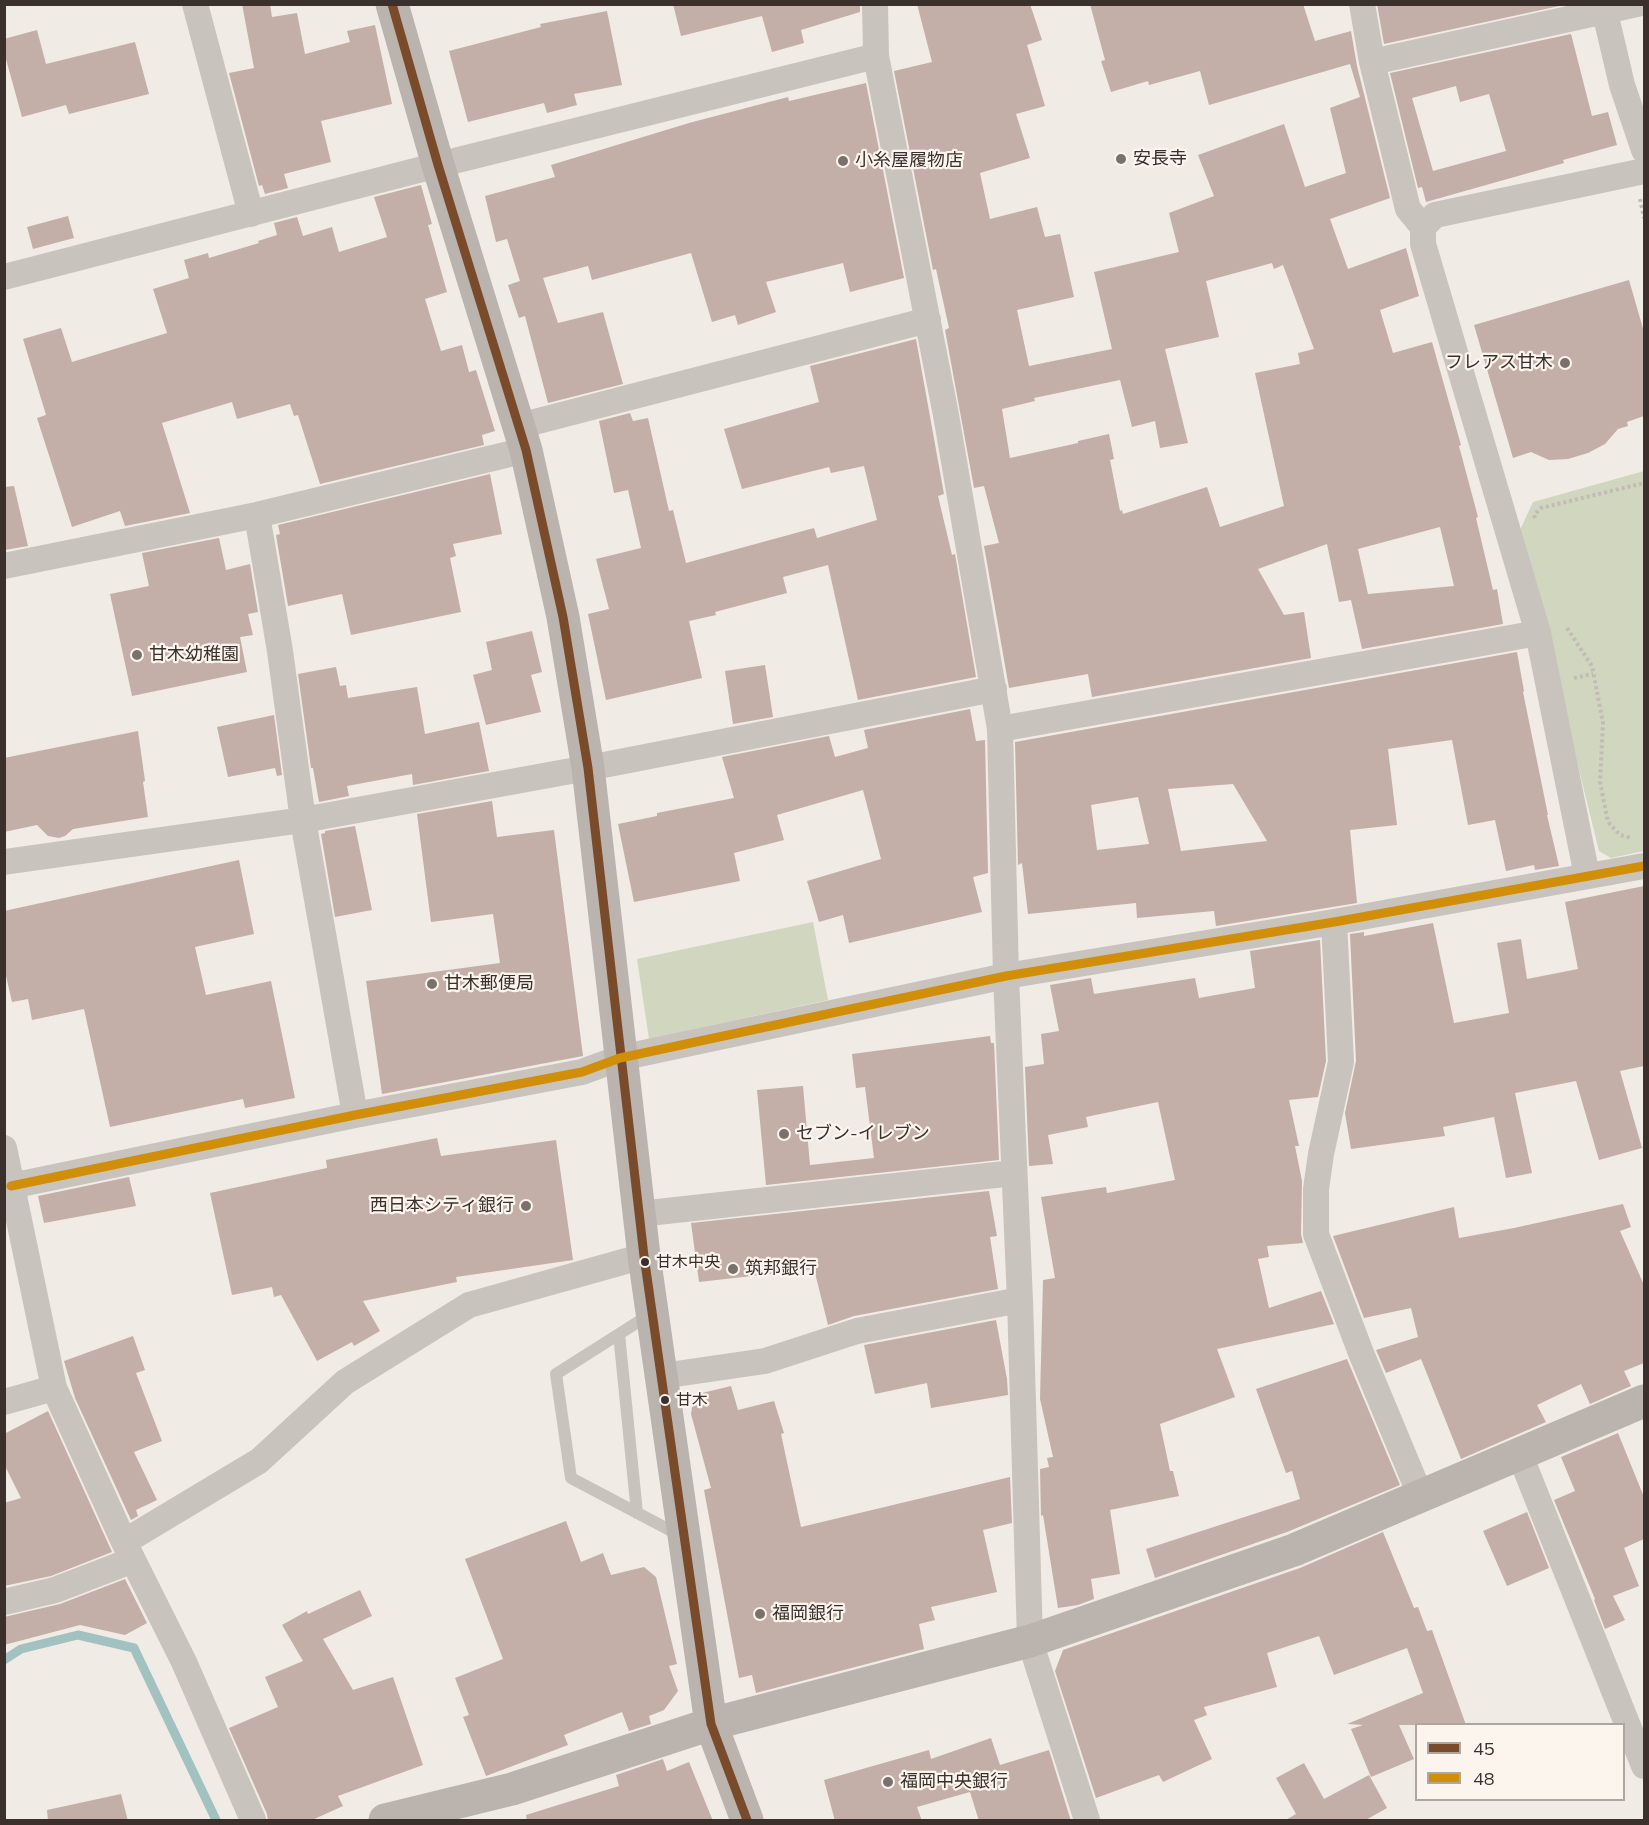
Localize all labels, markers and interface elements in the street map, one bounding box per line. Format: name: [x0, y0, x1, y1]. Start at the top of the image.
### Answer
place label: 安長寺: [1133, 148, 1187, 170]
place label: 小糸屋履物店: [855, 150, 963, 172]
marker: 安長寺: [1114, 152, 1128, 166]
marker: 小糸屋履物店: [836, 154, 850, 168]
place label: フレアス甘木: [1445, 352, 1553, 374]
marker: フレアス甘木: [1558, 356, 1572, 370]
place label: 甘木幼稚園: [149, 644, 239, 666]
marker: 甘木幼稚園: [130, 648, 144, 662]
place label: 甘木郵便局: [444, 973, 534, 995]
marker: 甘木郵便局: [425, 977, 439, 991]
place label: セブン-イレブン: [796, 1123, 930, 1145]
marker: セブン-イレブン: [777, 1127, 791, 1141]
place label: 西日本シティ銀行: [370, 1195, 514, 1217]
marker: 西日本シティ銀行: [519, 1199, 533, 1213]
place label: 甘木中央: [656, 1252, 720, 1272]
marker: 甘木中央: [639, 1256, 651, 1268]
place label: 筑邦銀行: [745, 1258, 817, 1280]
marker: 筑邦銀行: [726, 1262, 740, 1276]
place label: 甘木: [676, 1390, 708, 1410]
marker: 甘木: [659, 1394, 671, 1406]
place label: 福岡銀行: [772, 1603, 844, 1625]
marker: 福岡銀行: [753, 1607, 767, 1621]
legend: [1415, 1723, 1625, 1801]
text: 45: [1473, 1737, 1495, 1760]
text: 48: [1473, 1767, 1495, 1790]
place label: 福岡中央銀行: [900, 1771, 1008, 1793]
marker: 福岡中央銀行: [881, 1775, 895, 1789]

